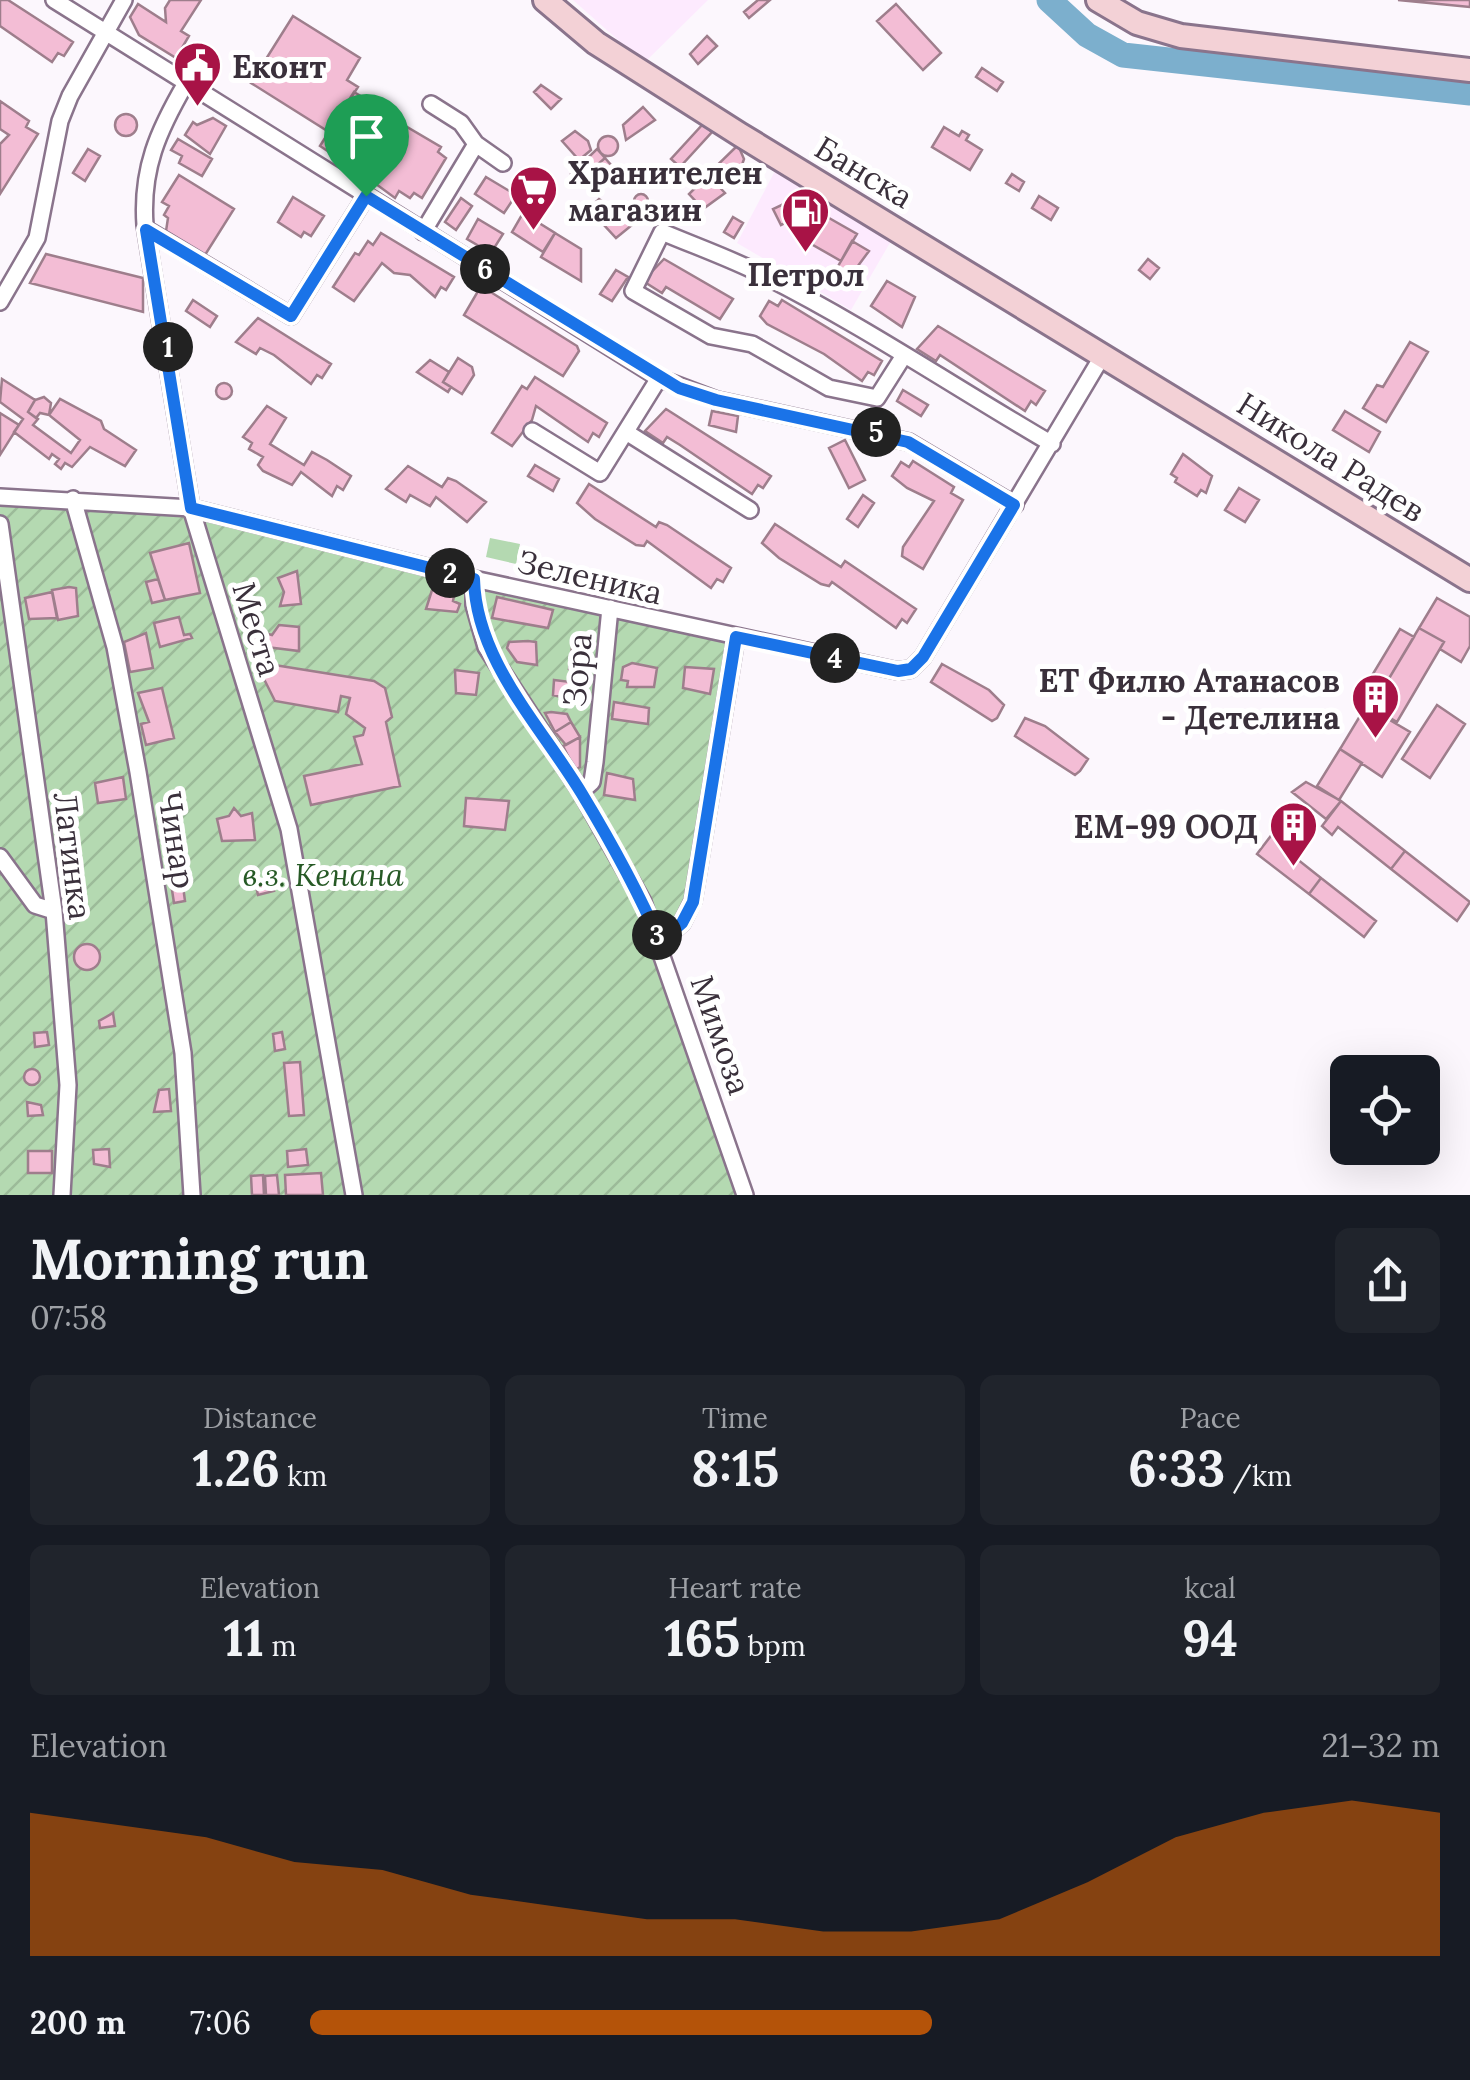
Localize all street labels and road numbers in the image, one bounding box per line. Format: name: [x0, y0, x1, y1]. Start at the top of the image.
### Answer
street label: Банска: [808, 127, 920, 217]
street label: Никола Радев: [1230, 383, 1432, 531]
street label: Зеленика: [514, 541, 666, 613]
street label: Места: [223, 577, 291, 681]
street label: Зора: [553, 631, 601, 709]
street label: Чинар: [149, 788, 205, 892]
street label: Латинка: [45, 790, 101, 922]
street label: Мимоза: [682, 970, 760, 1100]

